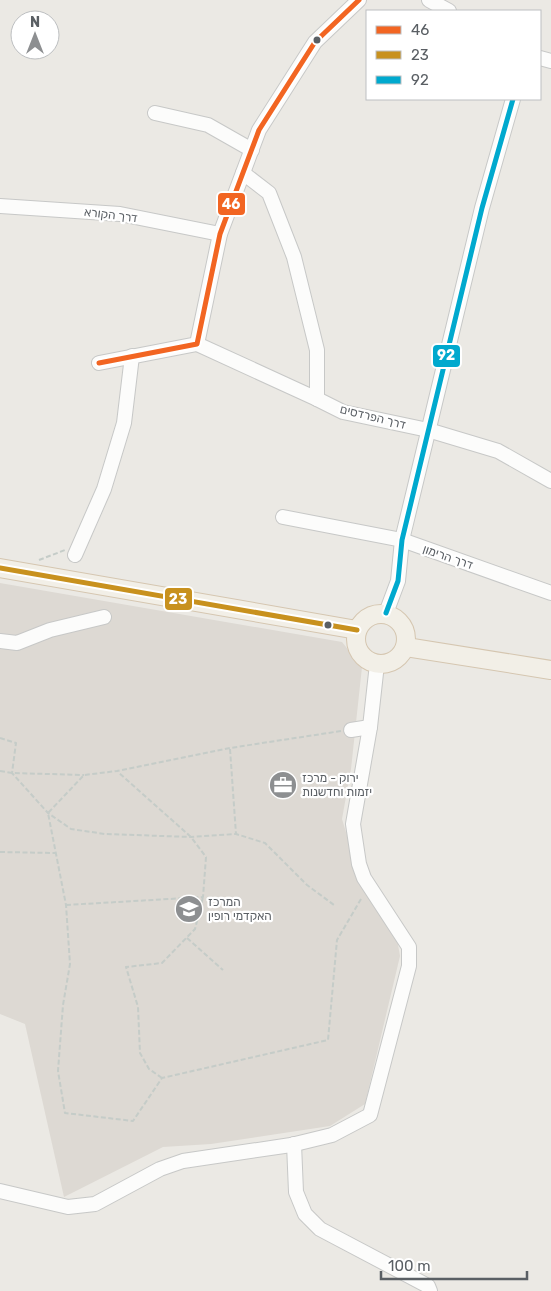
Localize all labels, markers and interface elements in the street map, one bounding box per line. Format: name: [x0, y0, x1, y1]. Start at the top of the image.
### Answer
north arrow: [10, 10, 60, 60]
legend: [366, 10, 541, 100]
text: N: [30, 14, 40, 31]
text: 46: [411, 21, 429, 39]
unlabelled marker: [312, 35, 322, 45]
text: 23: [411, 46, 429, 64]
text: 92: [411, 71, 429, 89]
line badge: 46: [217, 192, 246, 216]
text: 46: [222, 196, 240, 213]
street label: דרך הקורא: [83, 205, 139, 225]
line badge: 92: [432, 344, 461, 368]
text: 92: [437, 347, 455, 364]
street label: דרך הפרדסים: [339, 402, 408, 432]
street label: דרך הרימון: [421, 542, 475, 572]
line badge: 23: [164, 587, 193, 611]
text: 23: [169, 591, 187, 608]
unlabelled marker: [323, 620, 333, 630]
office icon: ירוק - מרכז יזמות וחדשנות: [268, 770, 298, 800]
place label: ירוק - מרכז יזמות וחדשנות: [302, 771, 372, 799]
school or university icon: המרכז האקדמי רופין: [174, 894, 204, 924]
place label: המרכז האקדמי רופין: [208, 895, 272, 923]
scale bar: [381, 1248, 527, 1280]
text: 100 m: [388, 1257, 430, 1275]

